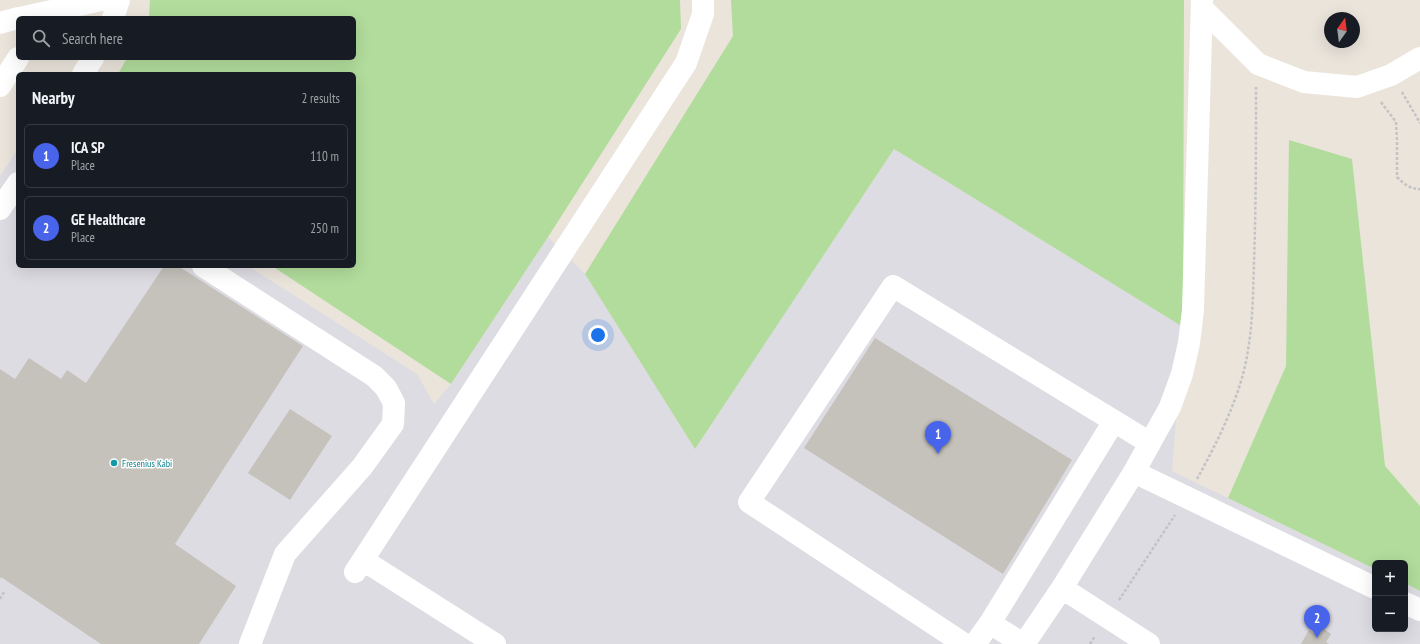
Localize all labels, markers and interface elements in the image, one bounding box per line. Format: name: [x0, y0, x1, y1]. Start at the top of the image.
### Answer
north arrow: [1324, 12, 1360, 48]
search box: [16, 16, 356, 60]
icon: search: [30, 27, 52, 49]
text: Search here: [62, 29, 123, 48]
text: Nearby: [32, 87, 75, 109]
text: 2 results: [301, 90, 340, 107]
text: ICA SP: [71, 138, 105, 157]
text: 1: [43, 148, 49, 165]
text: 110 m: [310, 148, 339, 165]
text: Place: [71, 157, 95, 174]
text: GE Healthcare: [71, 210, 146, 229]
text: 2: [43, 220, 49, 237]
text: 250 m: [310, 220, 339, 237]
text: Place: [71, 229, 95, 246]
your location: [588, 325, 608, 345]
pin: 1: [925, 421, 951, 454]
place label: Fresenius Kabi: [122, 457, 172, 470]
marker: Fresenius Kabi: [109, 458, 119, 468]
map controls: [1372, 560, 1408, 632]
button: +: [1372, 560, 1408, 596]
button: −: [1372, 596, 1408, 632]
pin: 2: [1304, 605, 1330, 638]

